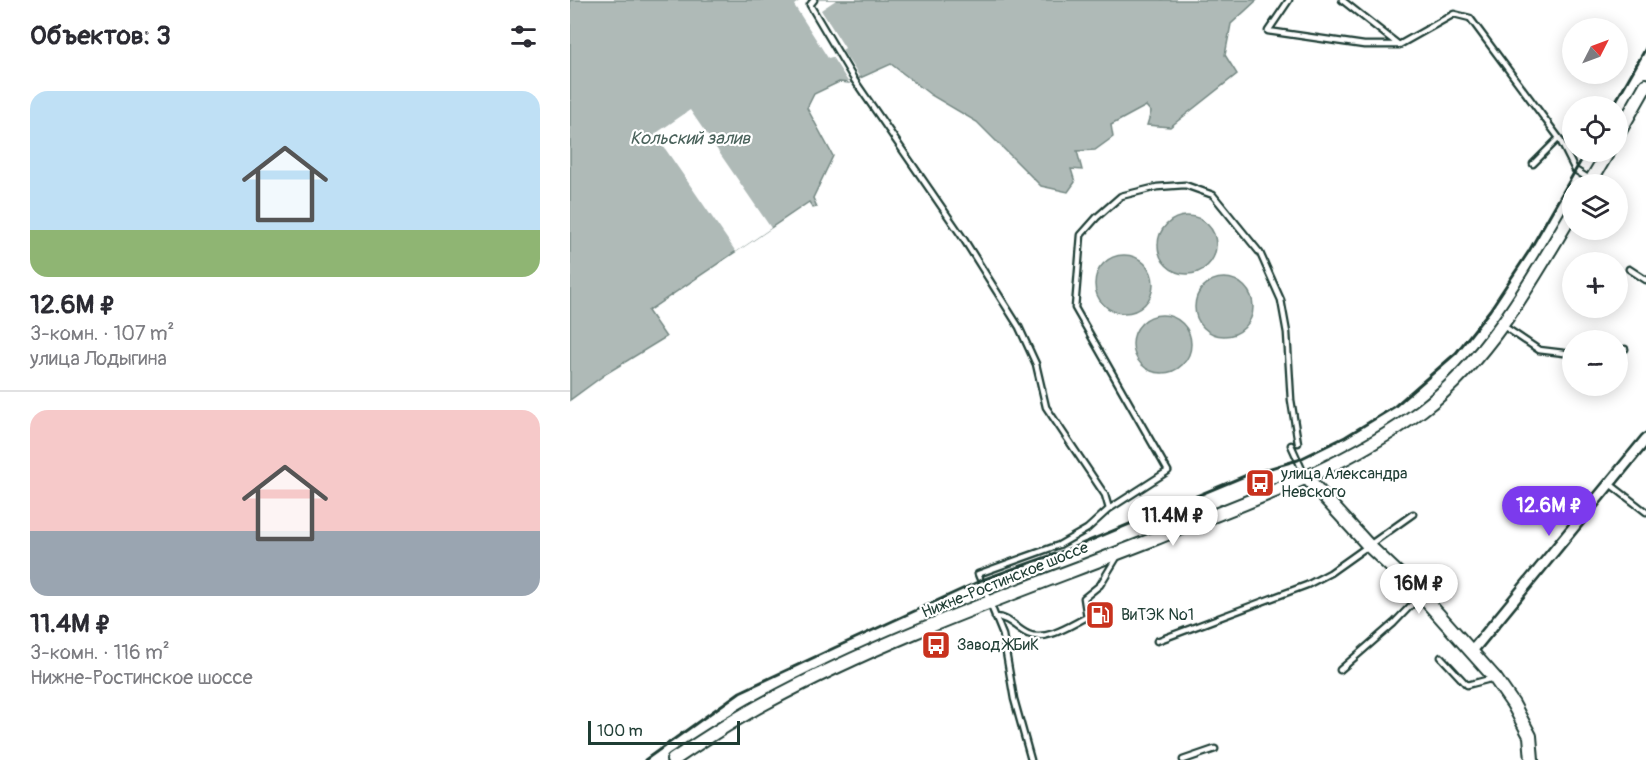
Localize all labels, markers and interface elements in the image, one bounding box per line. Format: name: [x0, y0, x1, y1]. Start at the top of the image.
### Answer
north arrow: [1562, 18, 1628, 84]
map controls: [1562, 18, 1628, 396]
text: Объектов: 3: [30, 20, 171, 52]
icon: filters: [507, 20, 540, 53]
button: locate: [1562, 96, 1628, 162]
water label: Кольский залив: [630, 127, 751, 150]
icon: home: [231, 130, 339, 238]
button: layers: [1562, 174, 1628, 240]
button: +: [1562, 252, 1628, 318]
text: 12.6M ₽: [30, 289, 116, 321]
text: 3-комн. · 107 m²: [30, 321, 174, 346]
button: −: [1562, 330, 1628, 396]
text: улица Лодыгина: [30, 346, 167, 371]
icon: home: [231, 449, 339, 557]
place label: улица Александра Невского: [1280, 464, 1407, 502]
bus stop icon: улица Александра Невского: [1244, 467, 1276, 499]
pin: 12.6M ₽: [1494, 486, 1604, 537]
text: 12.6M ₽: [1516, 493, 1582, 518]
pin: 11.4M ₽: [1118, 496, 1228, 547]
text: 11.4M ₽: [1142, 503, 1204, 528]
street label: Нижне-Ростинское шоссе: [919, 537, 1091, 623]
pin: 16M ₽: [1377, 564, 1461, 615]
text: 16M ₽: [1394, 571, 1444, 596]
fuel station icon: ВиТЭК №1: [1084, 599, 1116, 631]
place label: ВиТЭК №1: [1121, 605, 1194, 625]
text: 11.4M ₽: [30, 608, 111, 640]
bus stop icon: Завод ЖБиК: [920, 629, 952, 661]
place label: Завод ЖБиК: [957, 635, 1039, 655]
text: 3-комн. · 116 m²: [30, 640, 170, 665]
text: Нижне-Ростинское шоссе: [30, 665, 253, 690]
scale bar: [588, 718, 740, 746]
text: 100 m: [597, 721, 643, 741]

